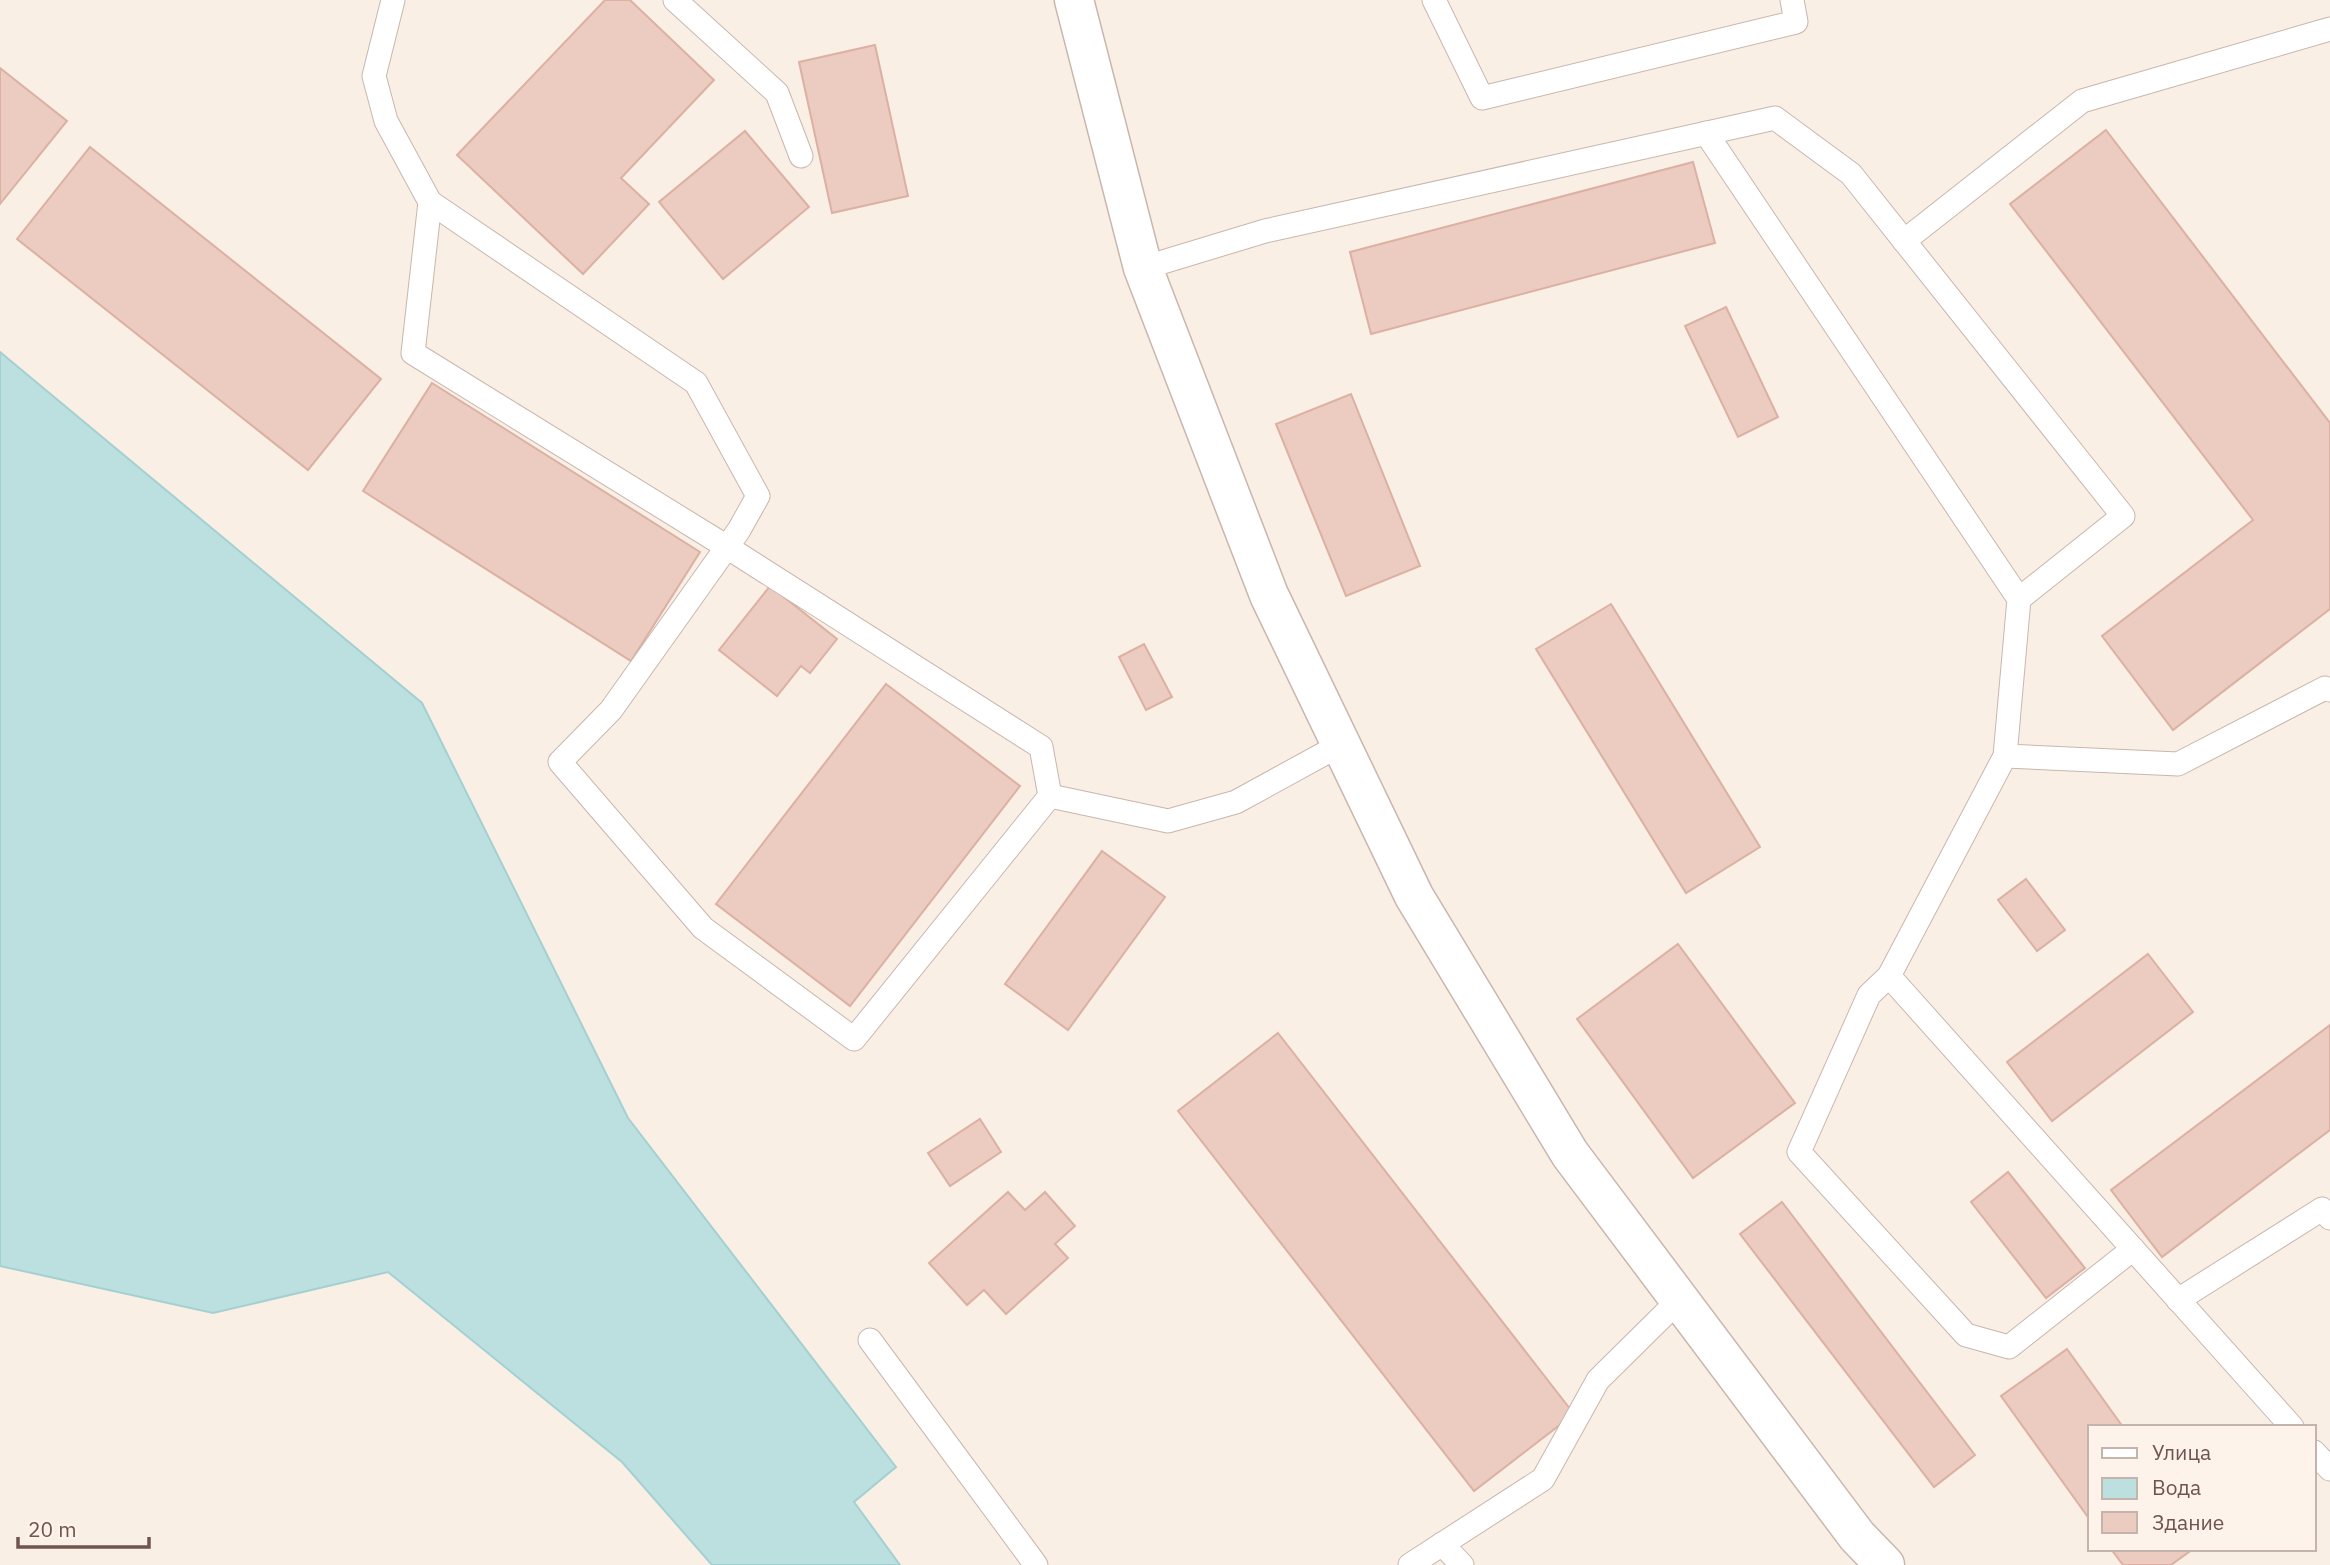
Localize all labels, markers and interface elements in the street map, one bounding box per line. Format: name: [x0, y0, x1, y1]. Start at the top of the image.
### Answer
legend: [2088, 1425, 2316, 1551]
text: Улица: [2152, 1438, 2211, 1466]
text: Вода: [2152, 1473, 2201, 1501]
scale bar: [18, 1506, 149, 1550]
text: Здание: [2152, 1508, 2224, 1536]
text: 20 m: [28, 1515, 77, 1543]

